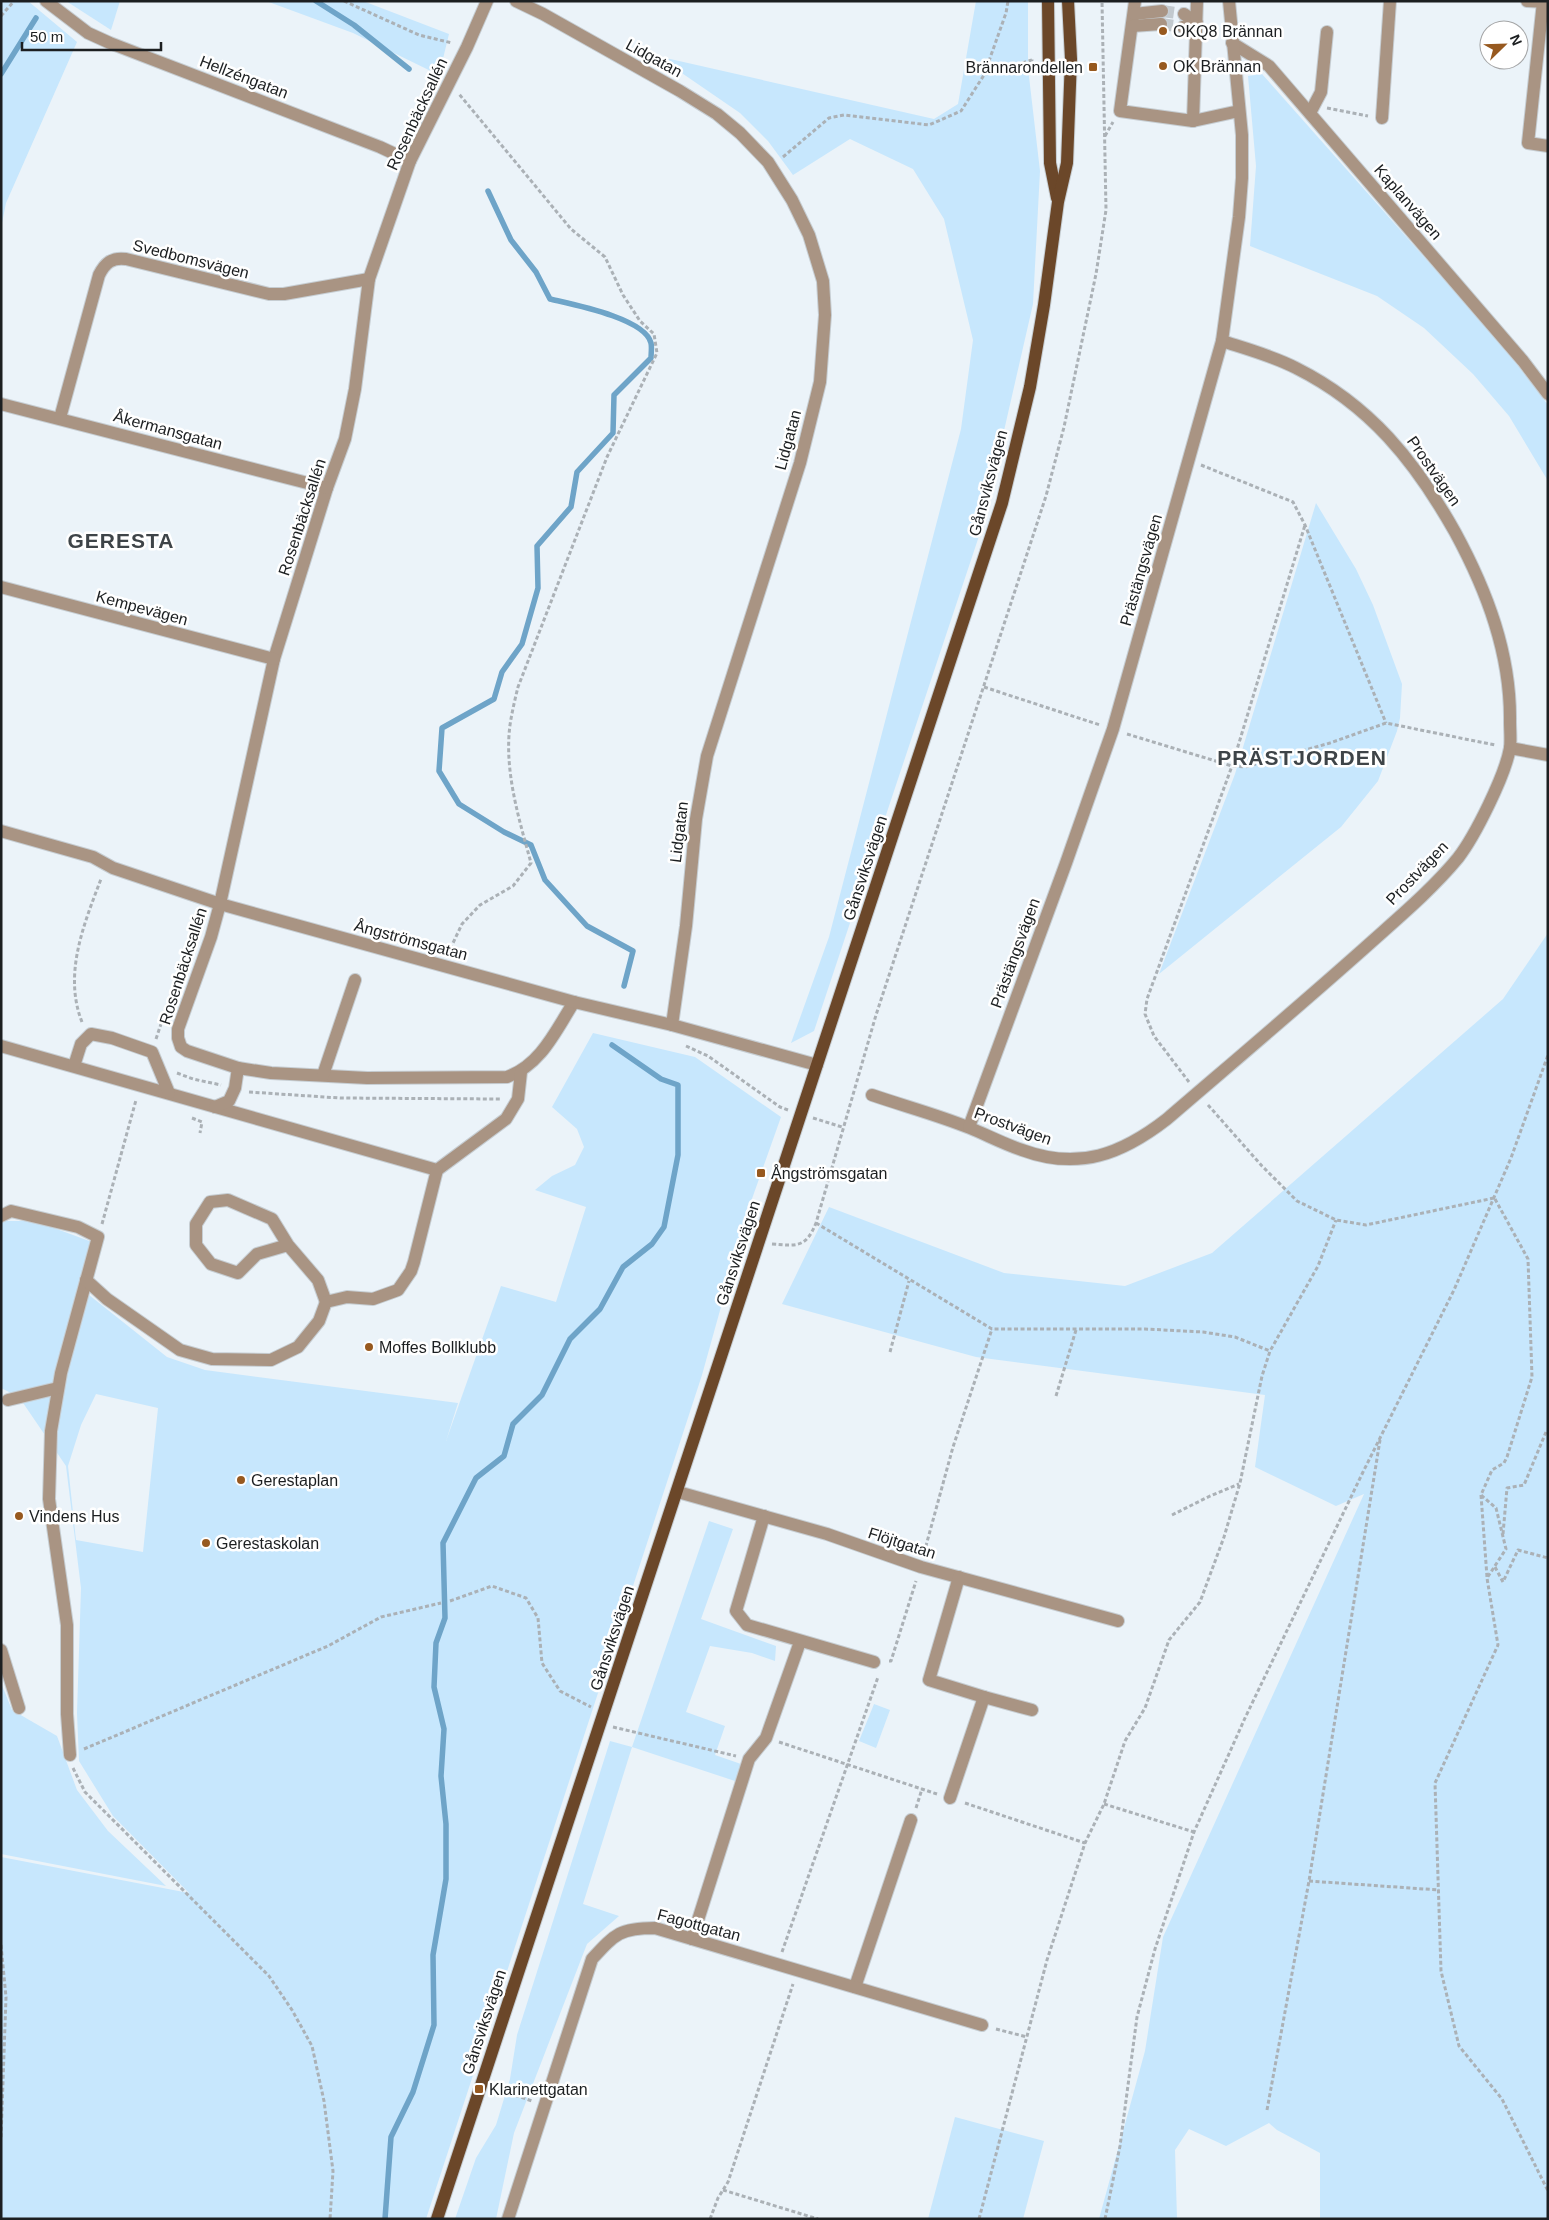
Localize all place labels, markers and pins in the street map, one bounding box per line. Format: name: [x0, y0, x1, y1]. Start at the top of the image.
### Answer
place label: OKQ8 Brännan: [1173, 23, 1282, 40]
marker: OKQ8 Brännan: [1157, 25, 1169, 37]
place label: OK Brännan: [1173, 58, 1261, 75]
place label: Brännarondellen: [966, 59, 1083, 76]
marker: OK Brännan: [1157, 60, 1169, 72]
marker: Brännarondellen: [1087, 61, 1099, 73]
place label: Ångströmsgatan: [771, 1164, 888, 1182]
marker: Ångströmsgatan: [755, 1167, 767, 1179]
place label: Moffes Bollklubb: [379, 1339, 496, 1356]
marker: Moffes Bollklubb: [363, 1341, 375, 1353]
place label: Gerestaplan: [251, 1472, 338, 1489]
marker: Gerestaplan: [235, 1474, 247, 1486]
place label: Vindens Hus: [29, 1508, 119, 1525]
marker: Vindens Hus: [13, 1510, 25, 1522]
place label: Gerestaskolan: [216, 1535, 319, 1552]
marker: Gerestaskolan: [200, 1537, 212, 1549]
place label: Klarinettgatan: [489, 2081, 588, 2098]
marker: Klarinettgatan: [473, 2083, 485, 2095]

